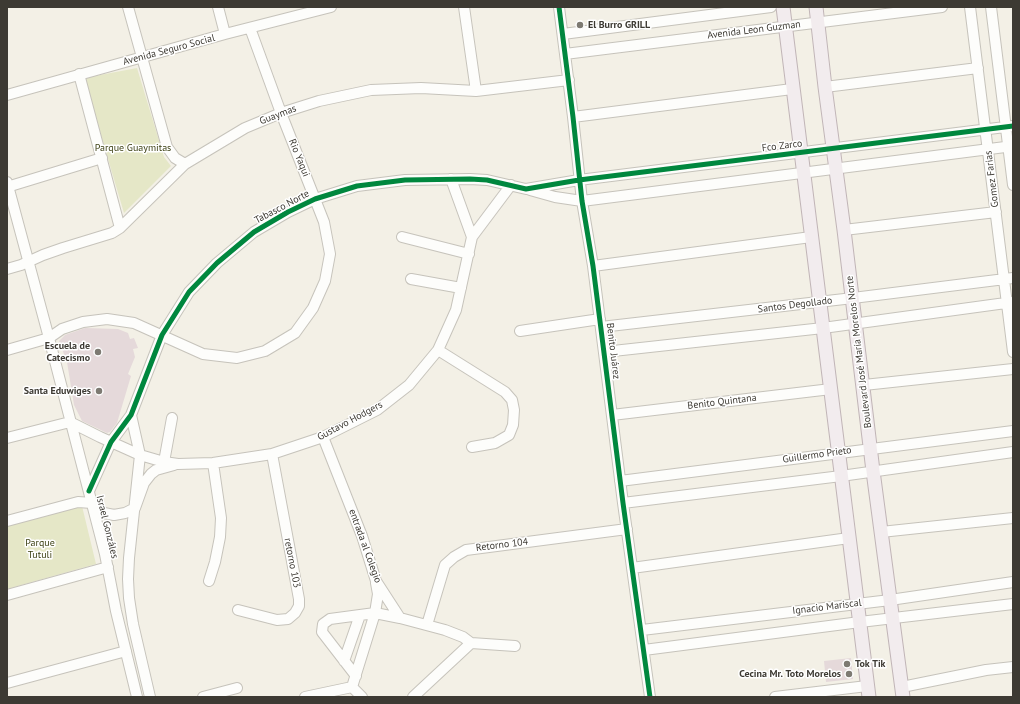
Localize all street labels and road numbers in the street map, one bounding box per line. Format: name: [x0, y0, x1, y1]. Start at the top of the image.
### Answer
street label: Avenida Leon Guzman: [707, 18, 801, 42]
street label: Avenida Seguro Social: [122, 32, 216, 68]
street label: Guaymas: [258, 103, 298, 127]
street label: Rio Yaqui: [286, 137, 312, 179]
street label: Fco Zarco: [761, 138, 803, 154]
street label: Gomez Farias: [983, 150, 1001, 208]
street label: Tabasco Norte: [252, 188, 312, 226]
street label: Boulevard José María Morelos Norte: [844, 275, 874, 429]
street label: Santos Degollado: [757, 294, 833, 316]
street label: Benito Juárez: [604, 322, 622, 380]
street label: Benito Quintana: [687, 392, 757, 412]
street label: Gustavo Hodgers: [315, 399, 385, 443]
street label: Guillermo Prieto: [782, 444, 852, 466]
street label: Israel Gonzáles: [93, 494, 121, 560]
street label: entrada al Colegio: [346, 507, 384, 585]
street label: Retorno 104: [475, 536, 529, 554]
street label: retorno 103: [281, 537, 303, 589]
street label: Ignacio Mariscal: [792, 597, 862, 617]

